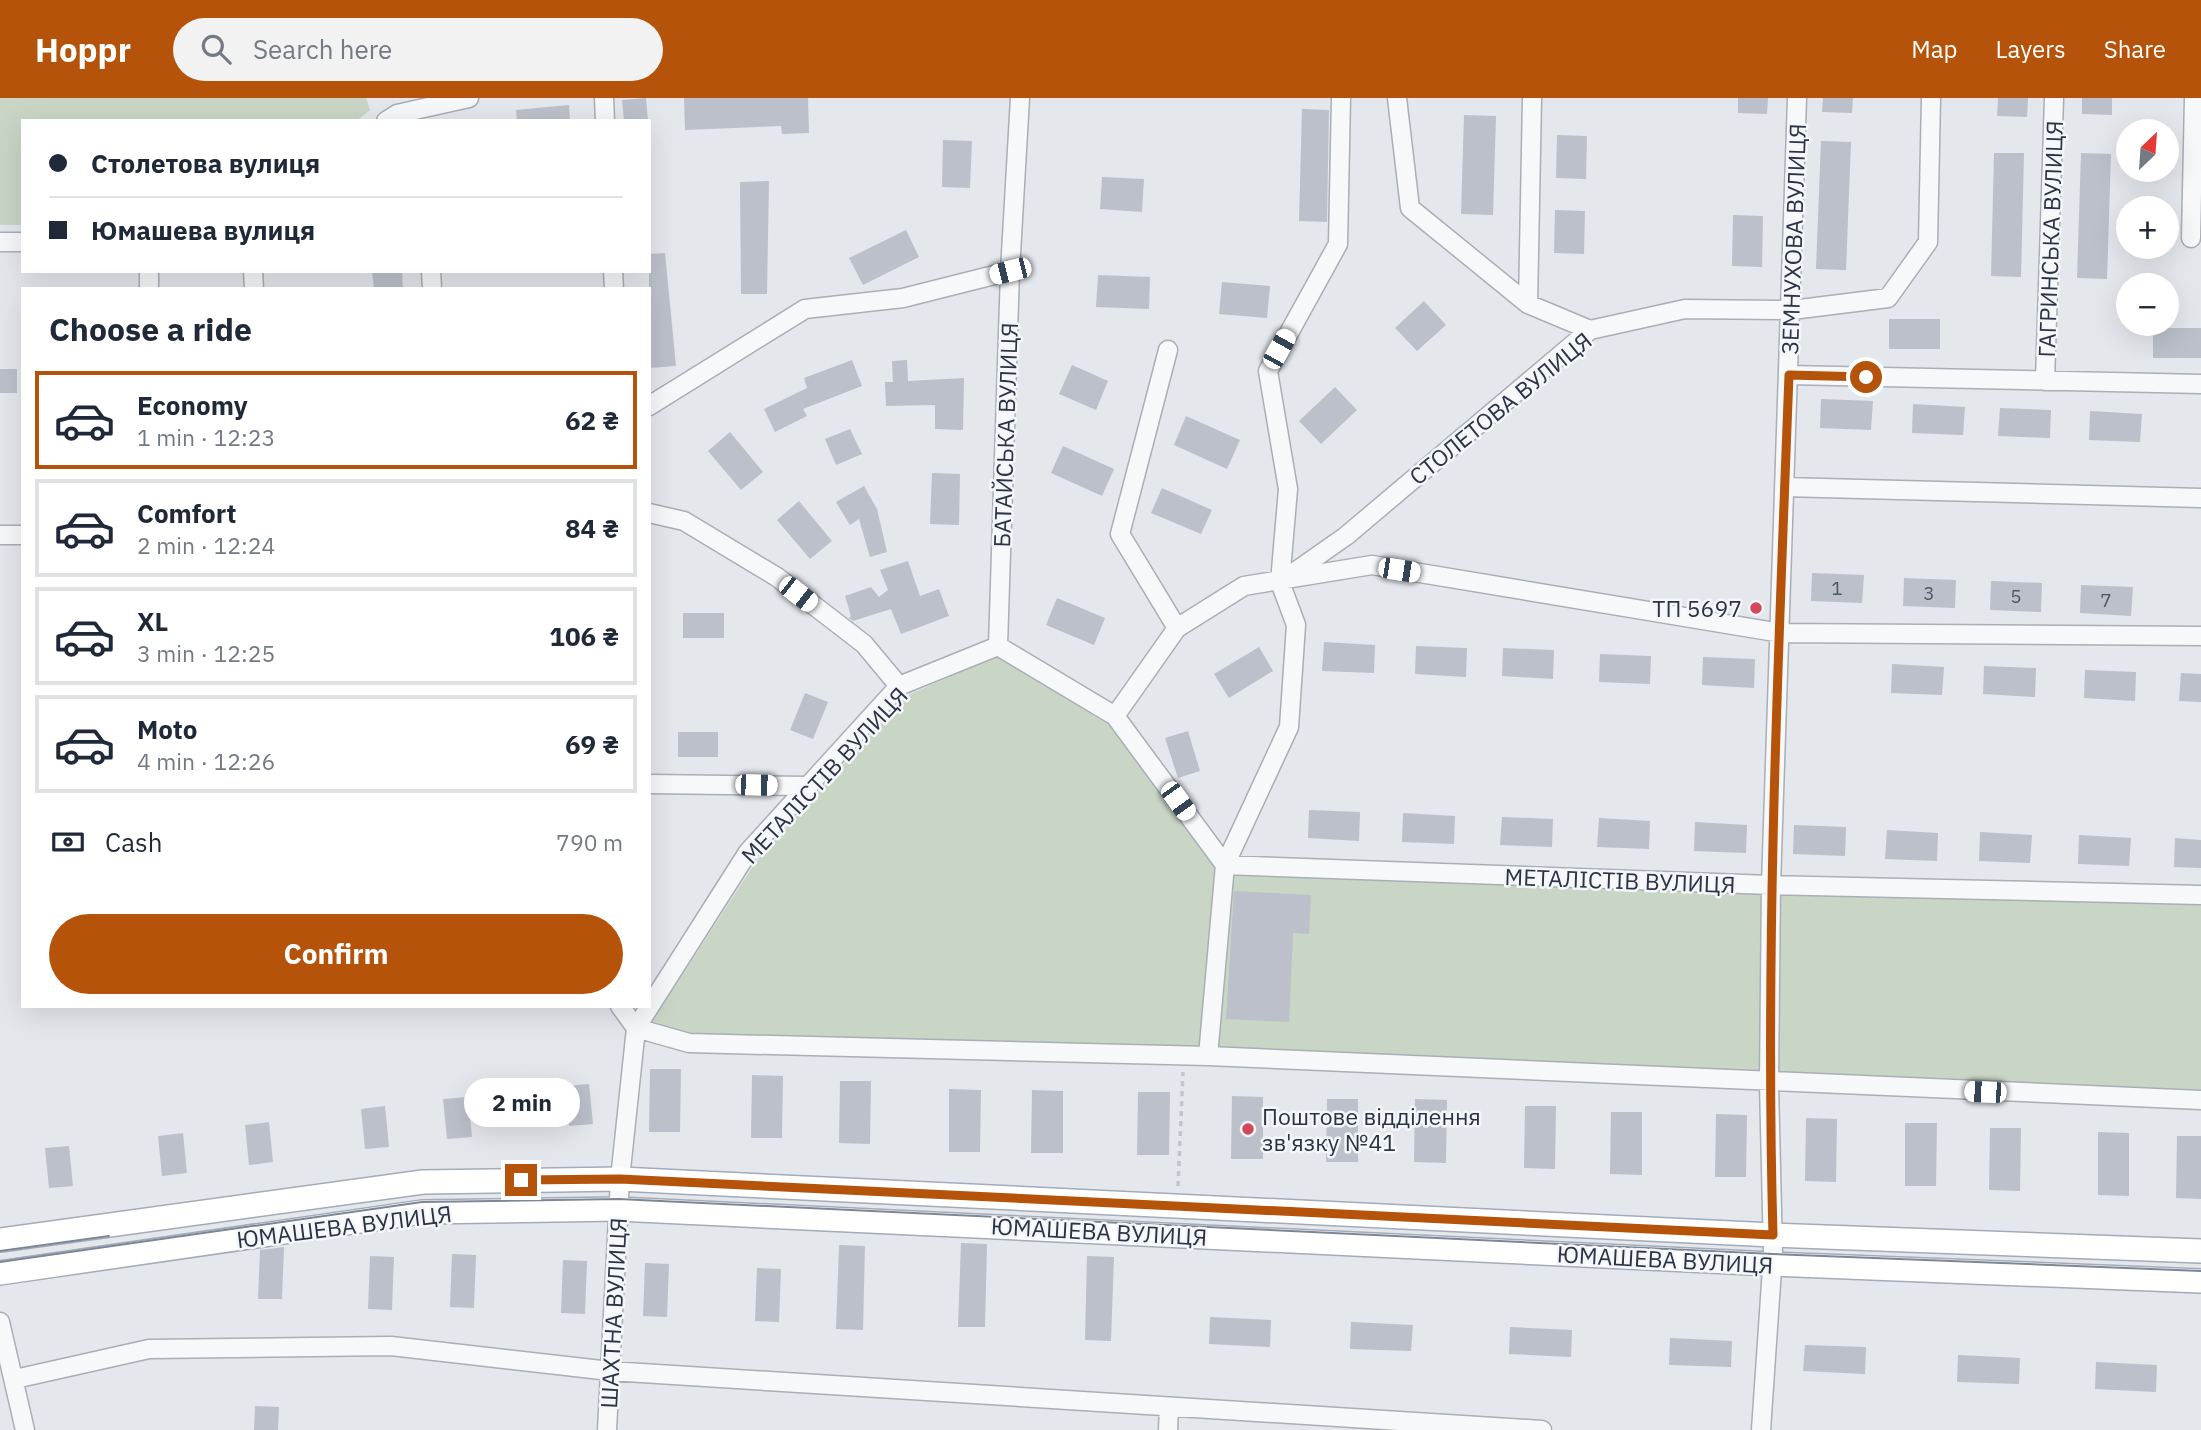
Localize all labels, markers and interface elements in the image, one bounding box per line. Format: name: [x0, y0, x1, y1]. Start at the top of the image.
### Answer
search box: [173, 18, 663, 81]
text: Hoppr: [35, 28, 131, 71]
icon: search: [197, 30, 235, 68]
text: Search here: [253, 32, 392, 66]
text: Map: [1911, 33, 1958, 65]
text: Layers: [1996, 33, 2066, 65]
text: Share: [2104, 33, 2166, 65]
north arrow: [2116, 119, 2179, 182]
map controls: [2116, 119, 2179, 336]
street label: ГАГРИНСЬКА ВУЛИЦЯ: [2031, 120, 2069, 358]
street label: ЗЕМНУХОВА ВУЛИЦЯ: [1774, 123, 1812, 355]
text: Столетова вулиця: [91, 146, 320, 180]
button: +: [2116, 196, 2179, 259]
text: Юмашева вулиця: [91, 213, 315, 247]
car: [988, 256, 1033, 286]
button: −: [2116, 273, 2179, 336]
text: Choose a ride: [49, 308, 252, 350]
street label: БАТАЙСЬКА ВУЛИЦЯ: [986, 322, 1024, 548]
street label: СТОЛЕТОВА ВУЛИЦЯ: [1403, 325, 1597, 491]
car: [1260, 326, 1299, 372]
route start: [1850, 361, 1882, 393]
text: Economy: [137, 388, 248, 422]
icon: car: [53, 389, 116, 452]
text: 62 ₴: [565, 403, 619, 437]
text: 1 min · 12:23: [137, 422, 275, 452]
text: Comfort: [137, 496, 236, 530]
icon: car: [53, 497, 116, 560]
text: 84 ₴: [565, 511, 619, 545]
text: 2 min · 12:24: [137, 530, 275, 560]
car: [1377, 556, 1422, 584]
car: [775, 573, 822, 615]
house number: 1: [1831, 576, 1843, 600]
house number: 3: [1923, 581, 1935, 605]
house number: 5: [2010, 584, 2022, 608]
house number: 7: [2100, 588, 2112, 612]
place label: ТП 5697: [1652, 593, 1742, 623]
marker: ТП 5697: [1748, 600, 1764, 616]
text: XL: [137, 604, 168, 638]
icon: car: [53, 605, 116, 668]
text: 106 ₴: [549, 619, 619, 653]
text: 3 min · 12:25: [137, 638, 275, 668]
street label: МЕТАЛІСТІВ ВУЛИЦЯ: [734, 680, 914, 870]
text: Moto: [137, 712, 197, 746]
icon: car: [53, 713, 116, 776]
text: 69 ₴: [565, 727, 619, 761]
text: 4 min · 12:26: [137, 746, 275, 776]
car: [735, 774, 778, 796]
car: [1158, 778, 1199, 824]
icon: cash: [49, 823, 87, 861]
text: Cash: [105, 825, 162, 859]
text: 790 m: [556, 827, 623, 857]
street label: МЕТАЛІСТІВ ВУЛИЦЯ: [1504, 861, 1736, 899]
button: Confirm: [49, 914, 623, 994]
callout: 2 min: [463, 1079, 579, 1128]
car: [1964, 1081, 2007, 1103]
text: 2 min: [492, 1087, 552, 1117]
place label: Поштове відділення зв'язку №41: [1262, 1101, 1481, 1157]
marker: Поштове відділення зв'язку №41: [1240, 1121, 1256, 1137]
route end: [505, 1164, 537, 1196]
street label: ЮМАШЕВА ВУЛИЦЯ: [235, 1198, 453, 1254]
street label: ЮМАШЕВА ВУЛИЦЯ: [990, 1210, 1208, 1252]
street label: ШАХТНА ВУЛИЦЯ: [593, 1217, 633, 1409]
street label: ЮМАШЕВА ВУЛИЦЯ: [1556, 1238, 1774, 1280]

